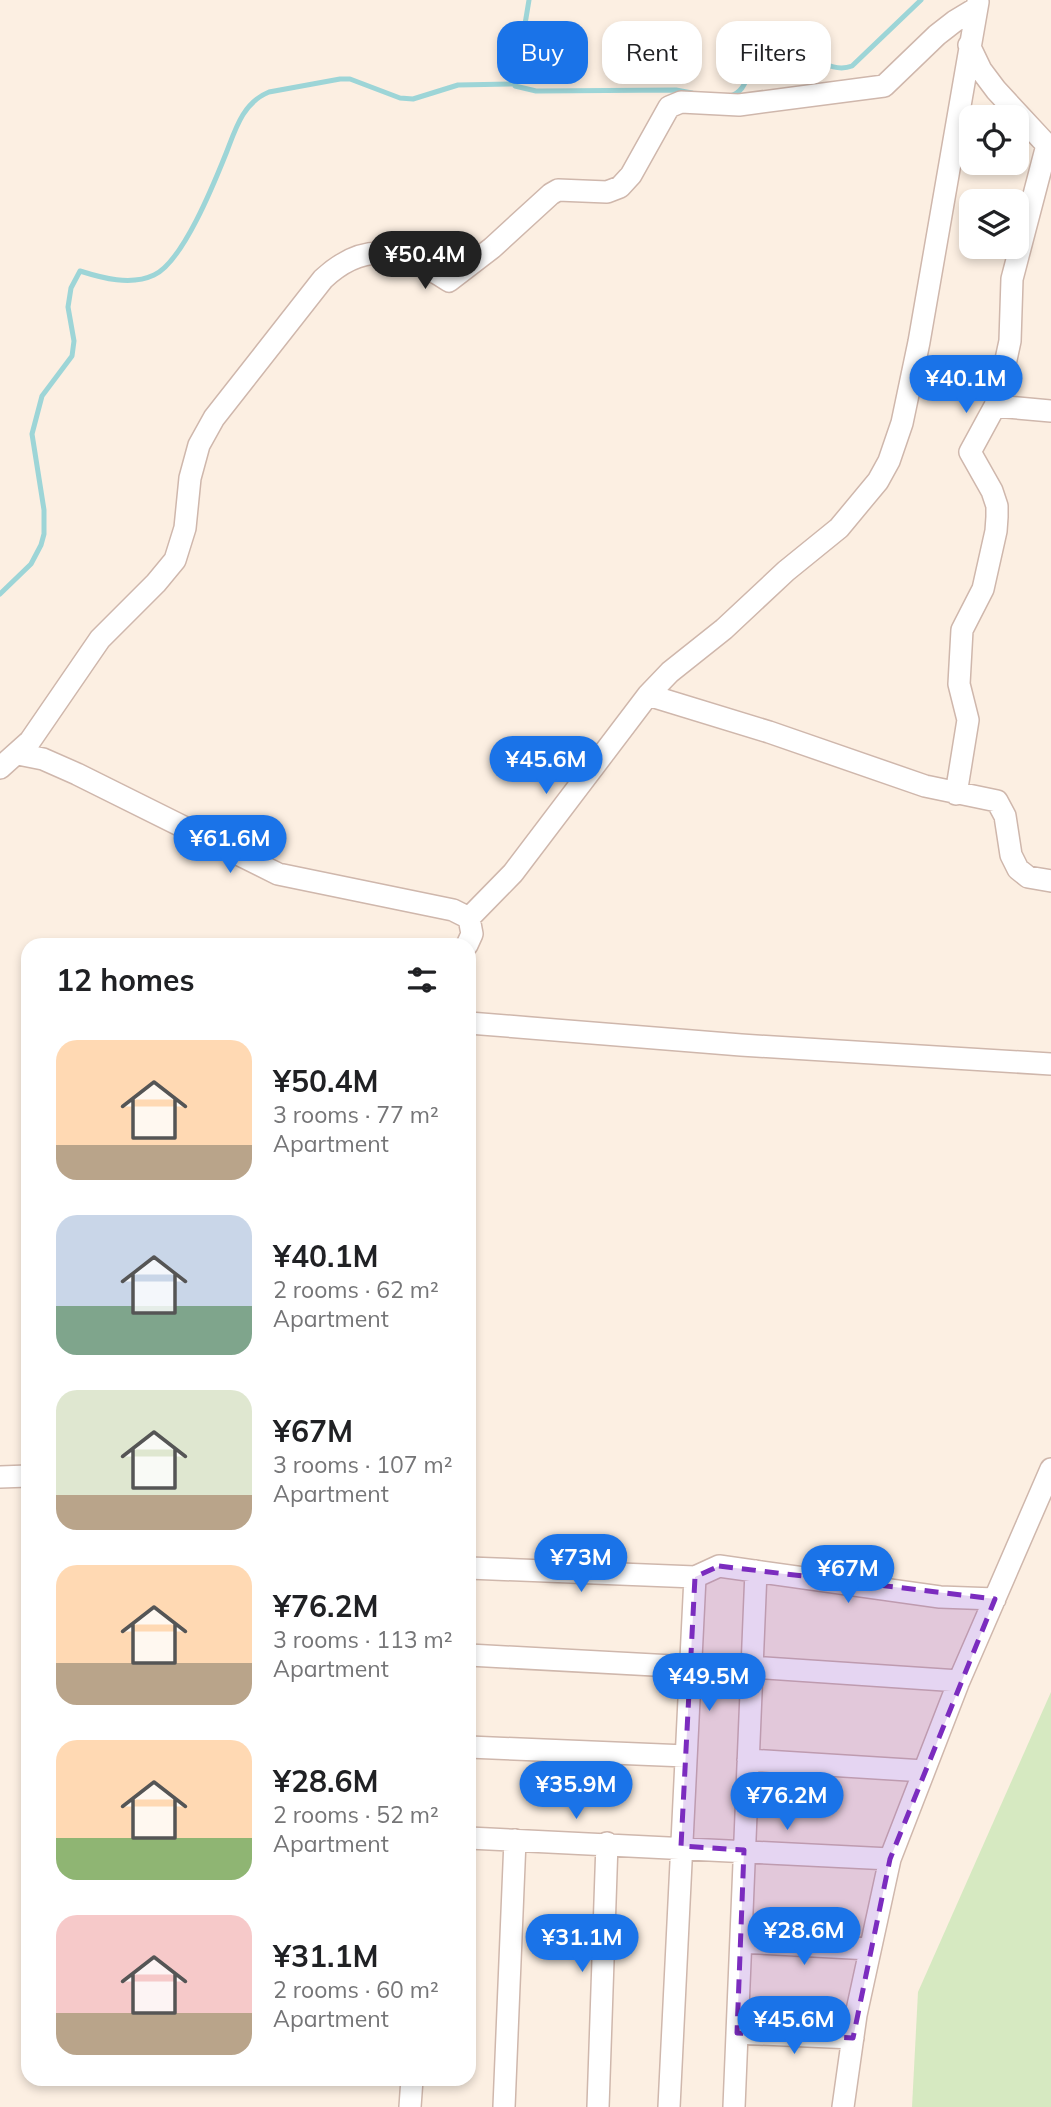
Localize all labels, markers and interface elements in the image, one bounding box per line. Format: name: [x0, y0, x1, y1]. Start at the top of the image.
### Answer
chip: Buy: [497, 21, 588, 84]
chip: Rent: [602, 21, 702, 84]
chip: Filters: [716, 21, 831, 84]
map controls: [959, 105, 1029, 259]
button: locate: [959, 105, 1029, 175]
button: layers: [959, 189, 1029, 259]
pin: ¥50.4M: [368, 232, 482, 291]
text: ¥50.4M: [385, 239, 465, 268]
pin: ¥40.1M: [909, 356, 1023, 415]
text: ¥40.1M: [926, 363, 1006, 392]
pin: ¥45.6M: [489, 736, 603, 796]
text: ¥45.6M: [506, 744, 586, 773]
pin: ¥61.6M: [173, 816, 287, 875]
text: ¥61.6M: [190, 823, 270, 852]
text: 12 homes: [56, 961, 195, 999]
icon: filters: [403, 961, 441, 999]
text: ¥50.4M: [273, 1062, 379, 1100]
icon: home: [112, 1068, 196, 1152]
text: 3 rooms · 77 m²: [273, 1100, 439, 1129]
text: Apartment: [273, 1129, 389, 1158]
text: ¥40.1M: [273, 1237, 379, 1275]
icon: home: [112, 1243, 196, 1327]
text: 2 rooms · 62 m²: [273, 1275, 439, 1304]
text: Apartment: [273, 1304, 389, 1333]
text: ¥67M: [273, 1412, 353, 1450]
icon: home: [112, 1418, 196, 1502]
text: 3 rooms · 107 m²: [273, 1450, 453, 1479]
text: Apartment: [273, 1479, 389, 1508]
pin: ¥73M: [540, 1534, 622, 1594]
text: ¥73M: [550, 1542, 612, 1571]
pin: ¥67M: [807, 1546, 889, 1605]
text: ¥67M: [817, 1553, 879, 1582]
text: ¥76.2M: [273, 1587, 379, 1625]
icon: home: [112, 1593, 196, 1677]
text: 3 rooms · 113 m²: [273, 1625, 453, 1654]
text: Apartment: [273, 1654, 389, 1683]
pin: ¥49.5M: [652, 1654, 766, 1713]
text: ¥49.5M: [669, 1661, 749, 1690]
text: ¥28.6M: [273, 1762, 379, 1800]
pin: ¥35.9M: [519, 1762, 633, 1821]
icon: home: [112, 1768, 196, 1852]
text: ¥35.9M: [536, 1769, 616, 1798]
pin: ¥76.2M: [730, 1772, 844, 1832]
text: ¥76.2M: [747, 1780, 827, 1809]
text: 2 rooms · 52 m²: [273, 1800, 439, 1829]
text: Apartment: [273, 1829, 389, 1858]
pin: ¥28.6M: [747, 1908, 861, 1967]
pin: ¥31.1M: [525, 1914, 639, 1974]
text: ¥28.6M: [764, 1915, 844, 1944]
text: ¥31.1M: [542, 1922, 622, 1951]
text: ¥31.1M: [273, 1937, 379, 1975]
icon: home: [112, 1943, 196, 2027]
text: 2 rooms · 60 m²: [273, 1975, 439, 2004]
pin: ¥45.6M: [737, 1996, 851, 2056]
text: Apartment: [273, 2004, 389, 2033]
text: ¥45.6M: [754, 2004, 834, 2033]

